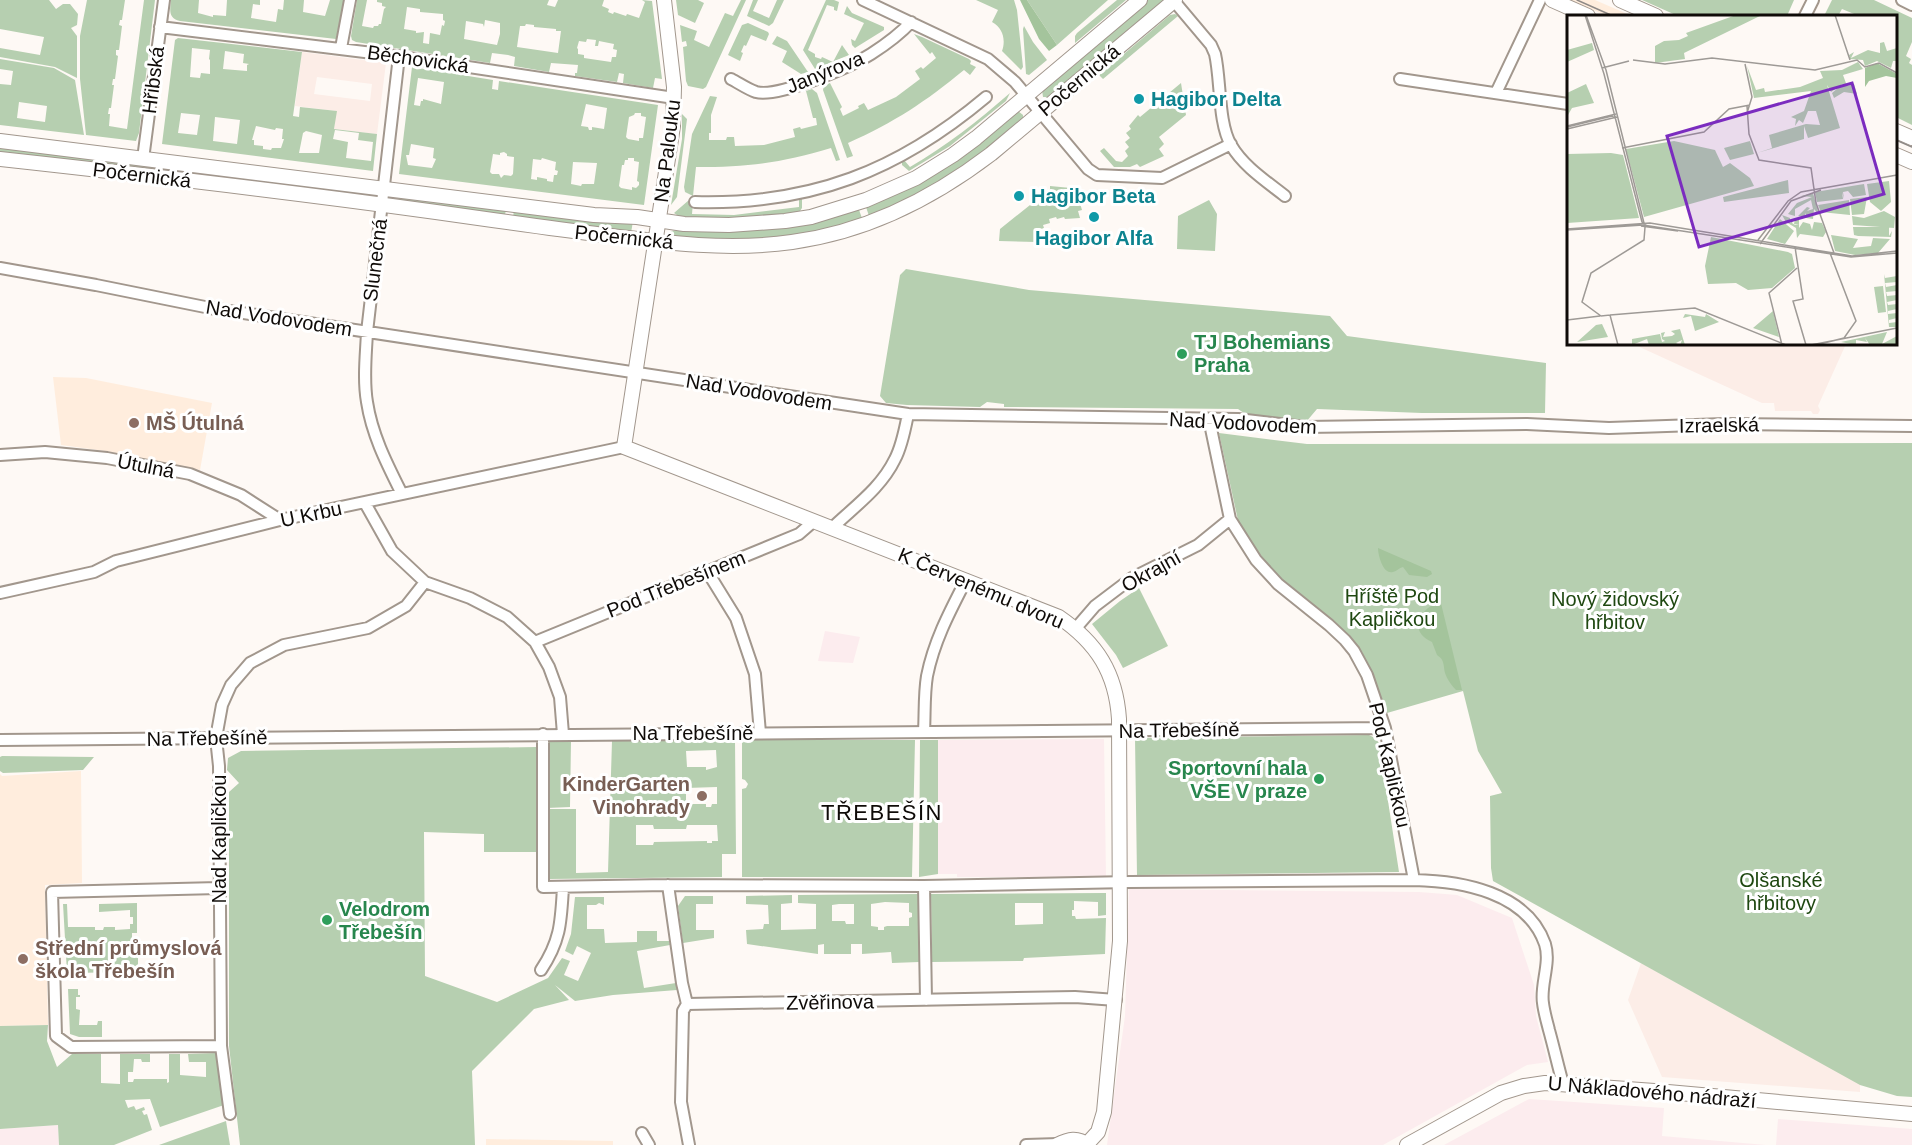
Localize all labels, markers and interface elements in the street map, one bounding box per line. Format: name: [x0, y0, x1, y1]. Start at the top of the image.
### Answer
inset map: [1567, 15, 1897, 345]
street label: Počernická: [1034, 39, 1125, 120]
street label: Běchovická: [366, 41, 471, 77]
street label: Hřibská: [138, 44, 168, 115]
street label: Janýrova: [783, 46, 868, 97]
place label: Hagibor Delta: [1151, 88, 1282, 110]
marker: Hagibor Delta: [1132, 92, 1146, 106]
street label: Na Palouku: [650, 98, 684, 204]
street label: Počernická: [92, 158, 193, 192]
place label: Hagibor Beta: [1031, 185, 1156, 207]
marker: Hagibor Beta: [1012, 189, 1026, 203]
marker: Hagibor Alfa: [1087, 210, 1101, 224]
street label: Slunečná: [359, 216, 391, 303]
street label: Počernická: [574, 221, 675, 253]
place label: Hagibor Alfa: [1035, 227, 1154, 249]
street label: Nad Vodovodem: [204, 296, 354, 340]
place label: TJ Bohemians Praha: [1194, 331, 1331, 376]
marker: TJ Bohemians Praha: [1175, 347, 1189, 361]
street label: Nad Vodovodem: [684, 370, 834, 414]
street label: Nad Vodovodem: [1169, 408, 1317, 438]
place label: MŠ Útulná: [146, 411, 245, 434]
street label: Izraelská: [1679, 413, 1760, 437]
marker: MŠ Útulná: [127, 416, 141, 430]
street label: Útulná: [116, 450, 177, 482]
street label: U Krbu: [278, 497, 344, 531]
street label: K Červenému dvoru: [895, 543, 1067, 633]
street label: Pod Třebešínem: [603, 546, 749, 622]
street label: Okrajní: [1117, 546, 1185, 596]
park label: Hříště Pod Kapličkou: [1345, 585, 1439, 630]
park label: Nový židovský hřbitov: [1551, 588, 1679, 633]
street label: Pod Kapličkou: [1365, 700, 1415, 830]
street label: Na Třebešíně: [1118, 718, 1240, 742]
street label: Na Třebešíně: [633, 722, 753, 744]
street label: Na Třebešíně: [146, 726, 268, 750]
place label: Sportovní hala VŠE V praze: [1168, 757, 1308, 802]
marker: Sportovní hala VŠE V praze: [1312, 772, 1326, 786]
place label: KinderGarten Vinohrady: [562, 773, 691, 818]
street label: Nad Kapličkou: [208, 775, 230, 903]
marker: KinderGarten Vinohrady: [695, 789, 709, 803]
district label: TŘEBEŠÍN: [821, 800, 943, 825]
park label: Olšanské hřbitovy: [1739, 869, 1823, 914]
place label: Velodrom Třebešín: [339, 898, 430, 943]
marker: Velodrom Třebešín: [320, 913, 334, 927]
place label: Střední průmyslová škola Třebešín: [35, 937, 223, 982]
marker: Střední průmyslová škola Třebešín: [16, 952, 30, 966]
street label: Zvěřinova: [786, 990, 875, 1014]
street label: U Nákladového nádraží: [1547, 1072, 1758, 1112]

